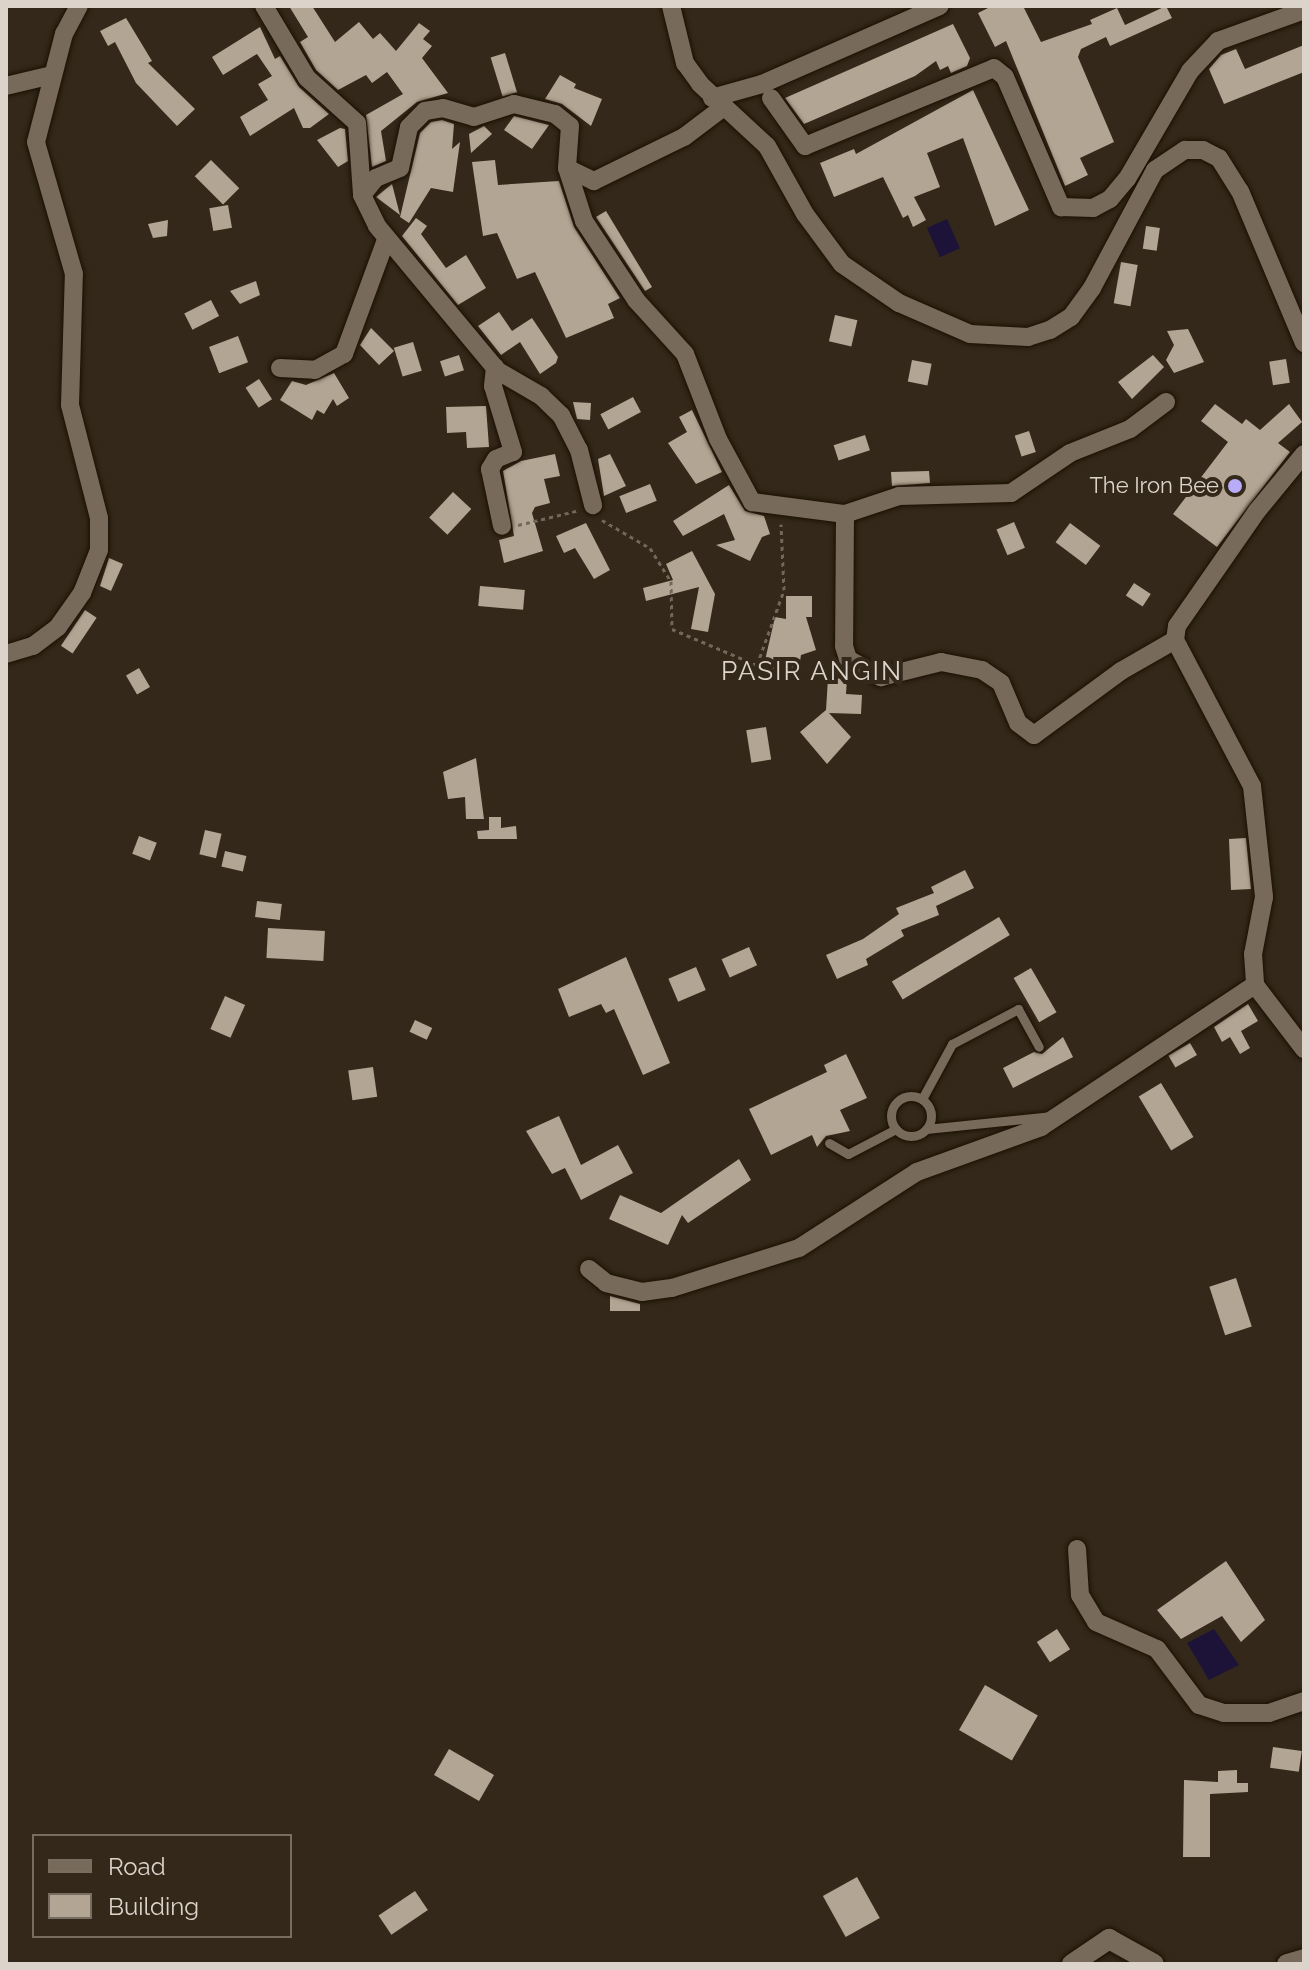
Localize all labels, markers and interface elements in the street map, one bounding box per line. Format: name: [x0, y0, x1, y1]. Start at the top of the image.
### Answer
place label: The Iron Bee: [1089, 473, 1219, 499]
marker: The Iron Bee: [1226, 477, 1244, 495]
district label: PASIR ANGIN: [721, 656, 903, 688]
legend: [32, 1834, 292, 1938]
text: Road: [108, 1852, 166, 1881]
text: Building: [108, 1892, 199, 1921]

